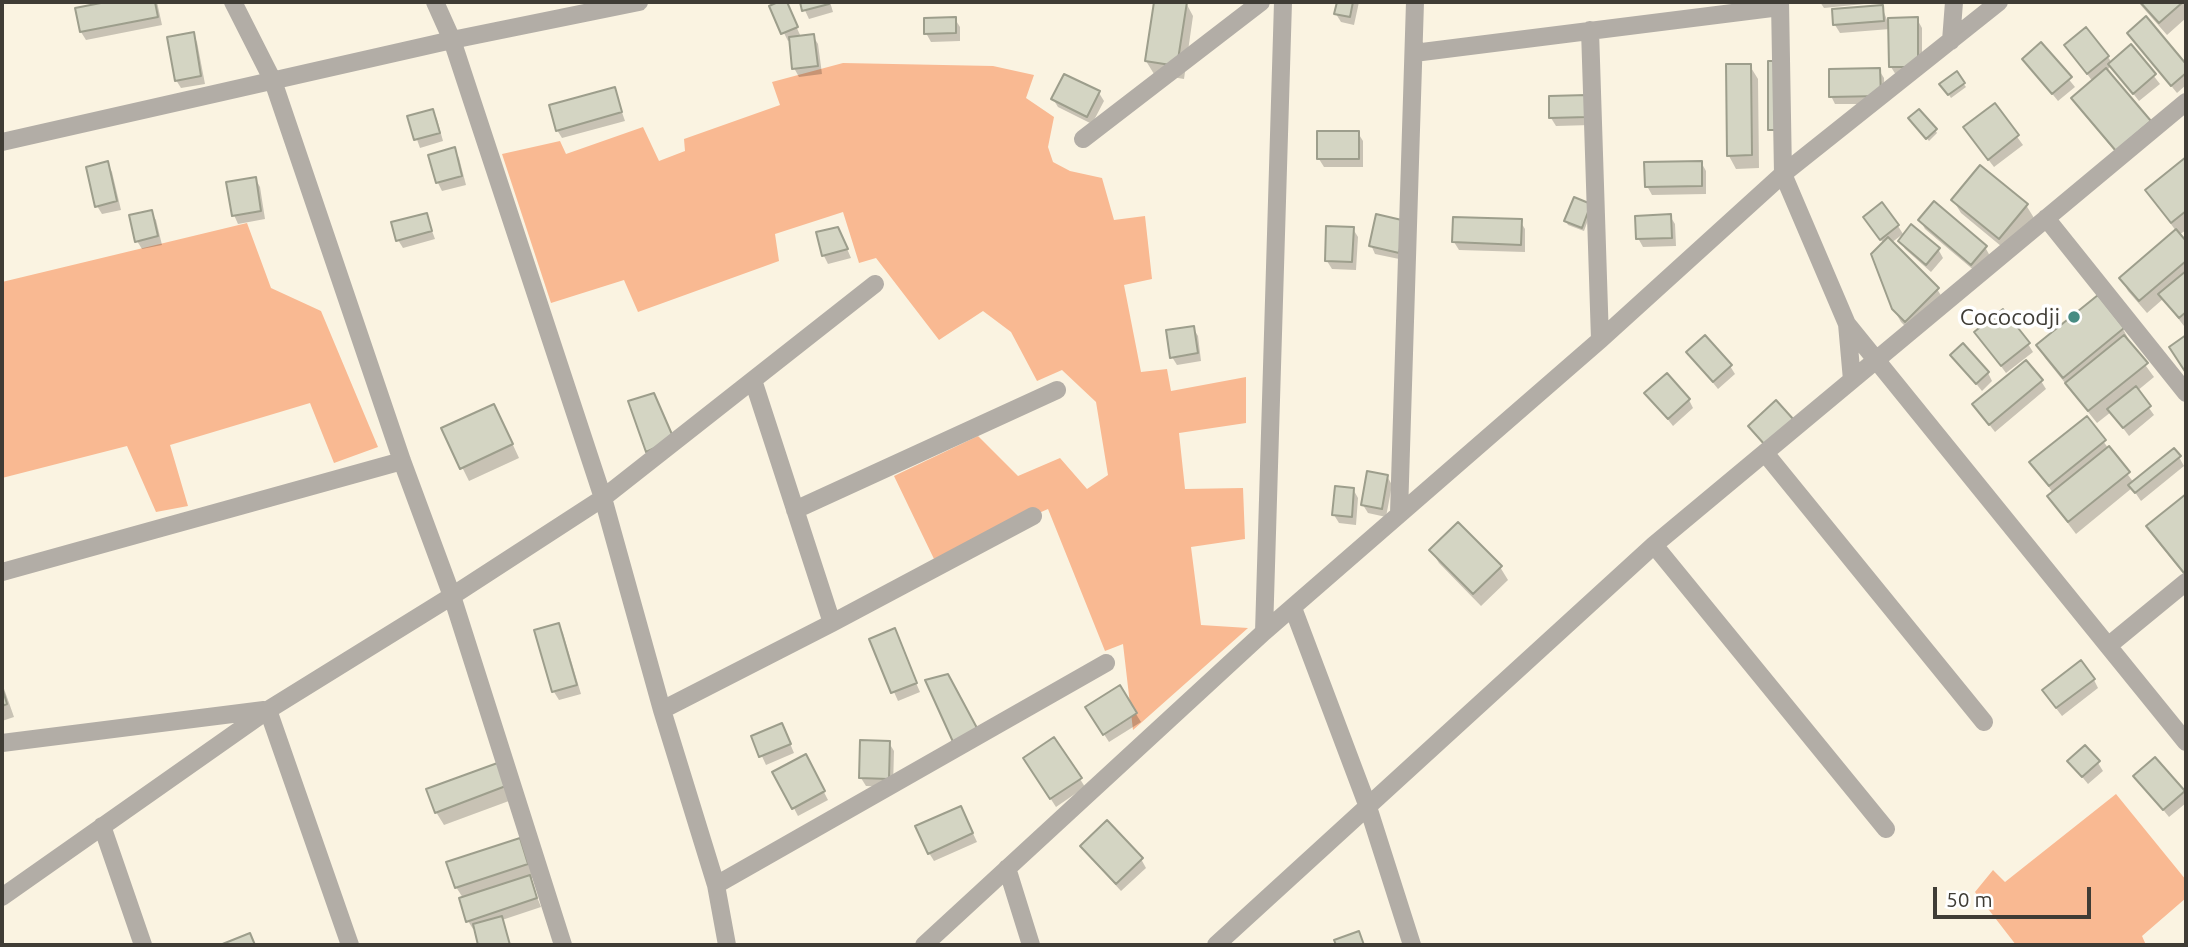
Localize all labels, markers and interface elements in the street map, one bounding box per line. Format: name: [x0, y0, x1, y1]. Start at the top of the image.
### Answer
place label: Cococodji: [1960, 303, 2060, 331]
marker: Cococodji: [2066, 309, 2082, 325]
scale bar: [1936, 874, 2094, 918]
text: 50 m: [1946, 887, 1993, 911]

